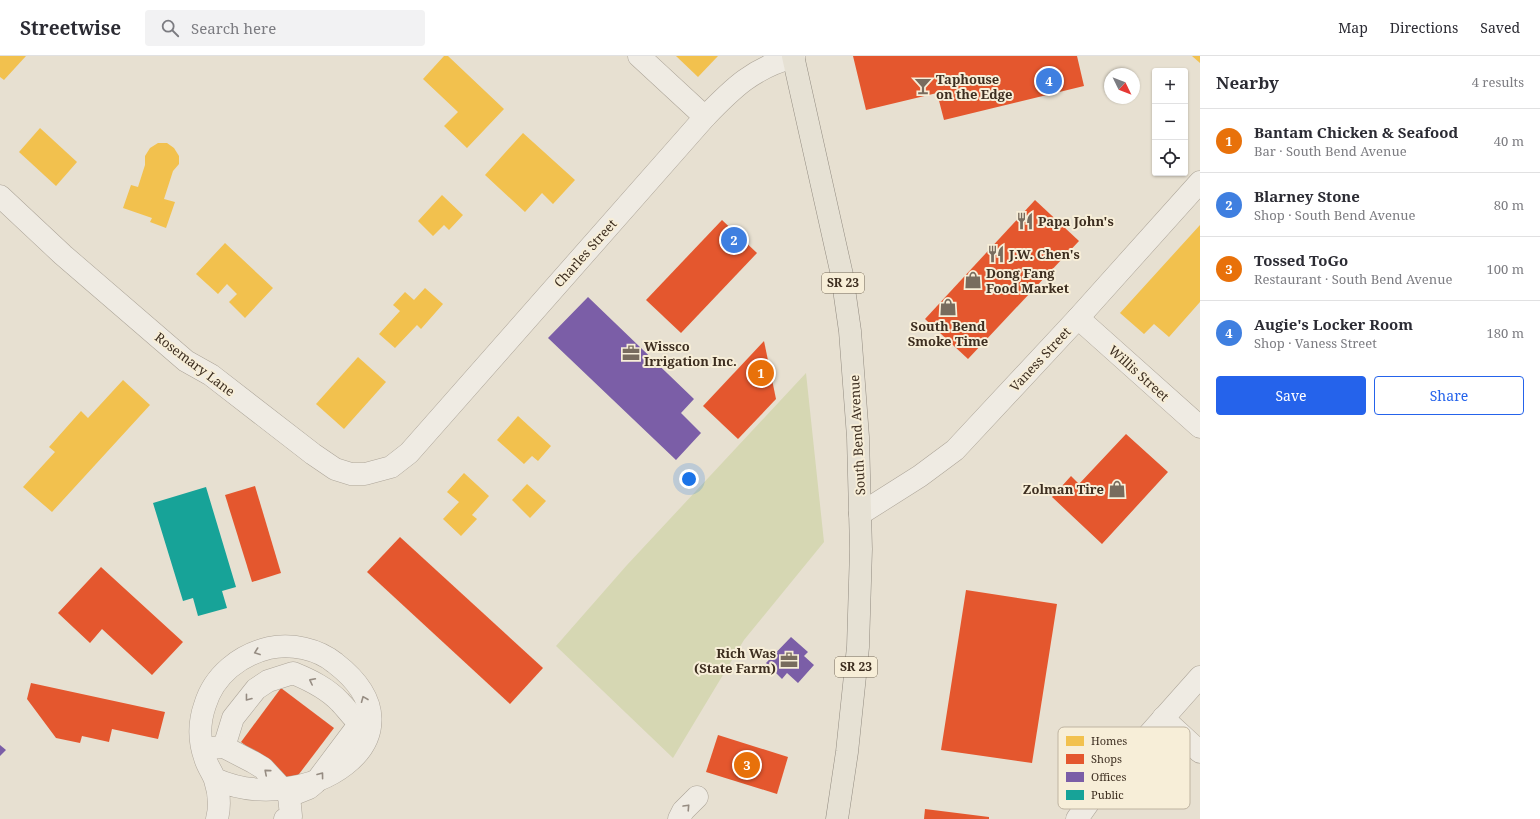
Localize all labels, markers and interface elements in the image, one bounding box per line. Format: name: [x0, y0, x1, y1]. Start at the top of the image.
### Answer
search box: [145, 10, 425, 46]
text: Streetwise: [20, 15, 121, 41]
icon: search: [159, 17, 181, 39]
text: Search here: [191, 18, 276, 38]
text: Map: [1338, 18, 1368, 37]
text: Directions: [1390, 18, 1458, 37]
text: Saved: [1480, 18, 1520, 37]
pin: 4: [1036, 66, 1062, 96]
north arrow: [1104, 68, 1140, 104]
map controls: [1152, 68, 1188, 176]
button: +: [1152, 68, 1188, 104]
place label: Taphouse on the Edge: [936, 70, 1012, 103]
text: Nearby: [1216, 71, 1279, 94]
text: 4 results: [1472, 73, 1524, 91]
bar icon: Taphouse on the Edge: [913, 76, 933, 96]
button: −: [1152, 104, 1188, 140]
text: Bantam Chicken & Seafood: [1254, 122, 1458, 142]
text: 1: [1225, 132, 1233, 150]
text: 40 m: [1494, 132, 1524, 150]
button: locate: [1152, 140, 1188, 176]
text: Bar · South Bend Avenue: [1254, 142, 1407, 160]
text: Blarney Stone: [1254, 186, 1360, 206]
text: 2: [1225, 196, 1233, 214]
text: 80 m: [1494, 196, 1524, 214]
text: Shop · South Bend Avenue: [1254, 206, 1416, 224]
restaurant icon: Papa John's: [1015, 211, 1035, 231]
place label: Papa John's: [1038, 212, 1114, 230]
street label: Charles Street: [549, 215, 621, 291]
pin: 2: [721, 225, 747, 255]
restaurant icon: J.W. Chen's: [986, 244, 1006, 264]
place label: J.W. Chen's: [1008, 245, 1080, 263]
text: Tossed ToGo: [1254, 250, 1348, 270]
text: 3: [1225, 260, 1233, 278]
text: 100 m: [1487, 260, 1524, 278]
place label: Dong Fang Food Market: [986, 264, 1069, 297]
shop icon: Dong Fang Food Market: [963, 270, 983, 290]
text: Restaurant · South Bend Avenue: [1254, 270, 1452, 288]
road number: SR 23: [822, 273, 864, 293]
shop icon: South Bend Smoke Time: [938, 297, 958, 317]
text: Augie's Locker Room: [1254, 314, 1413, 334]
place label: South Bend Smoke Time: [908, 317, 988, 350]
street label: Vaness Street: [1005, 323, 1075, 395]
text: 4: [1225, 324, 1233, 342]
text: 180 m: [1487, 324, 1524, 342]
street label: Rosemary Lane: [151, 328, 239, 400]
text: Shop · Vaness Street: [1254, 334, 1377, 352]
place label: Wissco Irrigation Inc.: [644, 337, 737, 370]
street label: Willis Street: [1105, 341, 1173, 405]
office icon: Wissco Irrigation Inc.: [621, 343, 641, 363]
pin: 1: [748, 358, 774, 388]
street label: South Bend Avenue: [845, 374, 869, 496]
button: Save: [1216, 376, 1366, 415]
button: Share: [1374, 376, 1524, 415]
your location: [679, 469, 699, 489]
shop icon: Zolman Tire: [1107, 479, 1127, 499]
place label: Zolman Tire: [1023, 480, 1104, 498]
place label: Rich Was (State Farm): [694, 644, 776, 677]
one-way arrow: [253, 647, 260, 656]
office icon: Rich Was (State Farm): [779, 650, 799, 670]
road number: SR 23: [835, 657, 877, 677]
one-way arrow: [309, 679, 316, 686]
one-way arrow: [246, 694, 253, 701]
one-way arrow: [360, 696, 368, 703]
legend: [1058, 727, 1190, 809]
text: Homes: [1091, 733, 1127, 748]
pin: 3: [734, 750, 760, 780]
text: Shops: [1091, 751, 1122, 766]
text: Offices: [1091, 769, 1126, 784]
one-way arrow: [264, 770, 271, 777]
one-way arrow: [316, 773, 323, 780]
text: Public: [1091, 787, 1124, 802]
one-way arrow: [682, 805, 689, 812]

